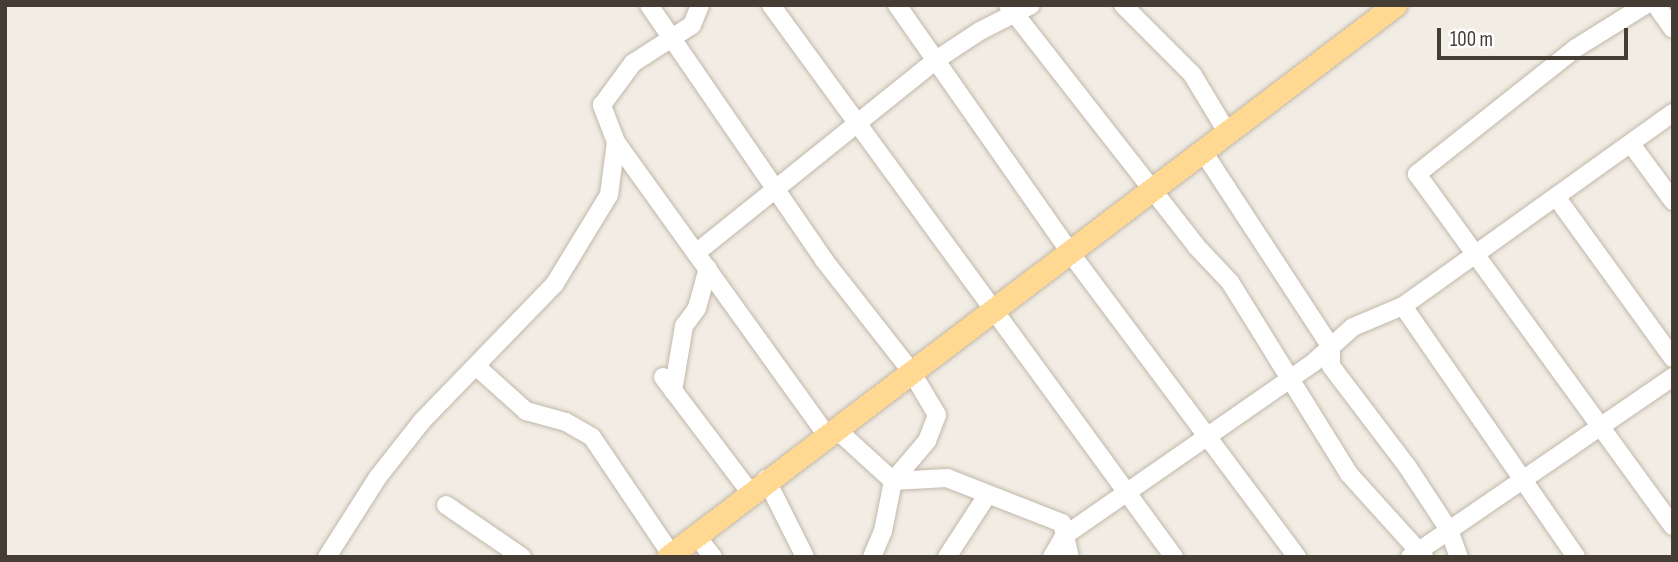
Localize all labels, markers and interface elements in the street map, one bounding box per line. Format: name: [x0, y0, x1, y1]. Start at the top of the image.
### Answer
scale bar: [1440, 14, 1631, 58]
text: 100 m: [1450, 27, 1493, 52]

